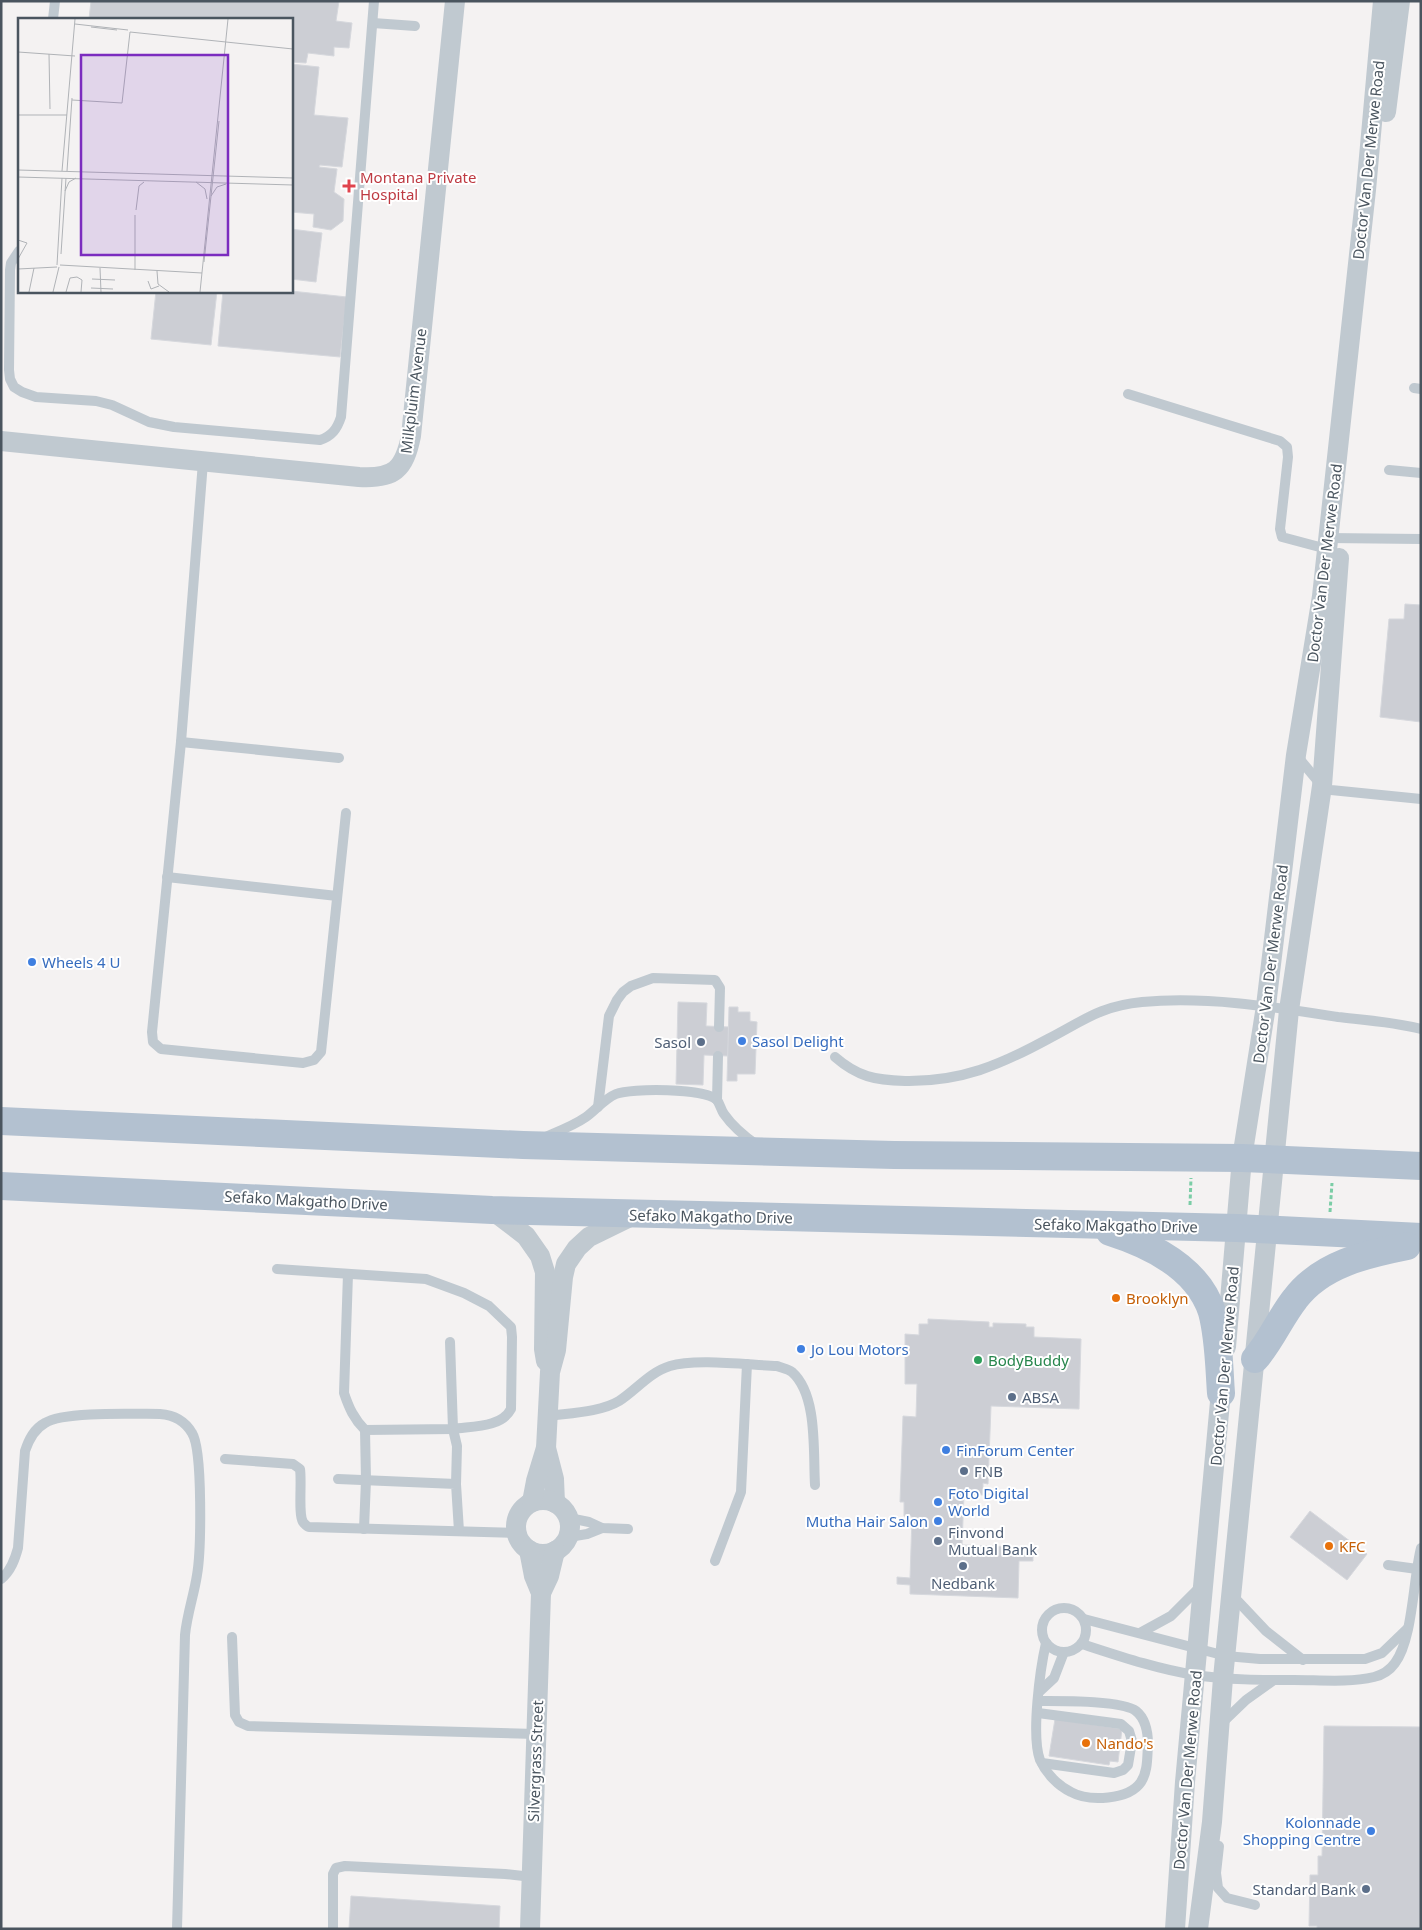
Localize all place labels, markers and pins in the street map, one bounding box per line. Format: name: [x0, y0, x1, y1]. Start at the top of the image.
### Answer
place label: Montana Private Hospital: [360, 167, 476, 204]
marker: Montana Private Hospital: [342, 179, 356, 193]
place label: Wheels 4 U: [42, 952, 121, 972]
marker: Wheels 4 U: [26, 956, 38, 968]
place label: Sasol Delight: [752, 1031, 844, 1051]
place label: Sasol: [654, 1032, 691, 1052]
marker: Sasol Delight: [736, 1035, 748, 1047]
marker: Sasol: [695, 1036, 707, 1048]
place label: Brooklyn: [1126, 1288, 1189, 1308]
marker: Brooklyn: [1110, 1292, 1122, 1304]
place label: Jo Lou Motors: [809, 1339, 909, 1359]
marker: Jo Lou Motors: [795, 1343, 807, 1355]
place label: BodyBuddy: [988, 1350, 1069, 1370]
marker: BodyBuddy: [972, 1354, 984, 1366]
place label: ABSA: [1022, 1387, 1060, 1407]
marker: ABSA: [1006, 1391, 1018, 1403]
place label: FinForum Center: [956, 1440, 1074, 1460]
marker: FinForum Center: [940, 1444, 952, 1456]
place label: FNB: [974, 1461, 1003, 1481]
marker: FNB: [958, 1465, 970, 1477]
place label: Foto Digital World: [948, 1483, 1029, 1520]
marker: Foto Digital World: [932, 1496, 944, 1508]
place label: Mutha Hair Salon: [806, 1511, 928, 1531]
marker: Mutha Hair Salon: [932, 1515, 944, 1527]
place label: Finvond Mutual Bank: [948, 1522, 1037, 1559]
marker: Finvond Mutual Bank: [932, 1535, 944, 1547]
place label: KFC: [1339, 1536, 1366, 1556]
marker: KFC: [1323, 1540, 1335, 1552]
marker: Nedbank: [957, 1560, 969, 1572]
place label: Nedbank: [931, 1573, 995, 1593]
place label: Nando's: [1096, 1733, 1153, 1753]
marker: Nando's: [1080, 1737, 1092, 1749]
place label: Kolonnade Shopping Centre: [1243, 1812, 1361, 1849]
marker: Kolonnade Shopping Centre: [1365, 1825, 1377, 1837]
place label: Standard Bank: [1253, 1879, 1356, 1899]
marker: Standard Bank: [1360, 1883, 1372, 1895]

